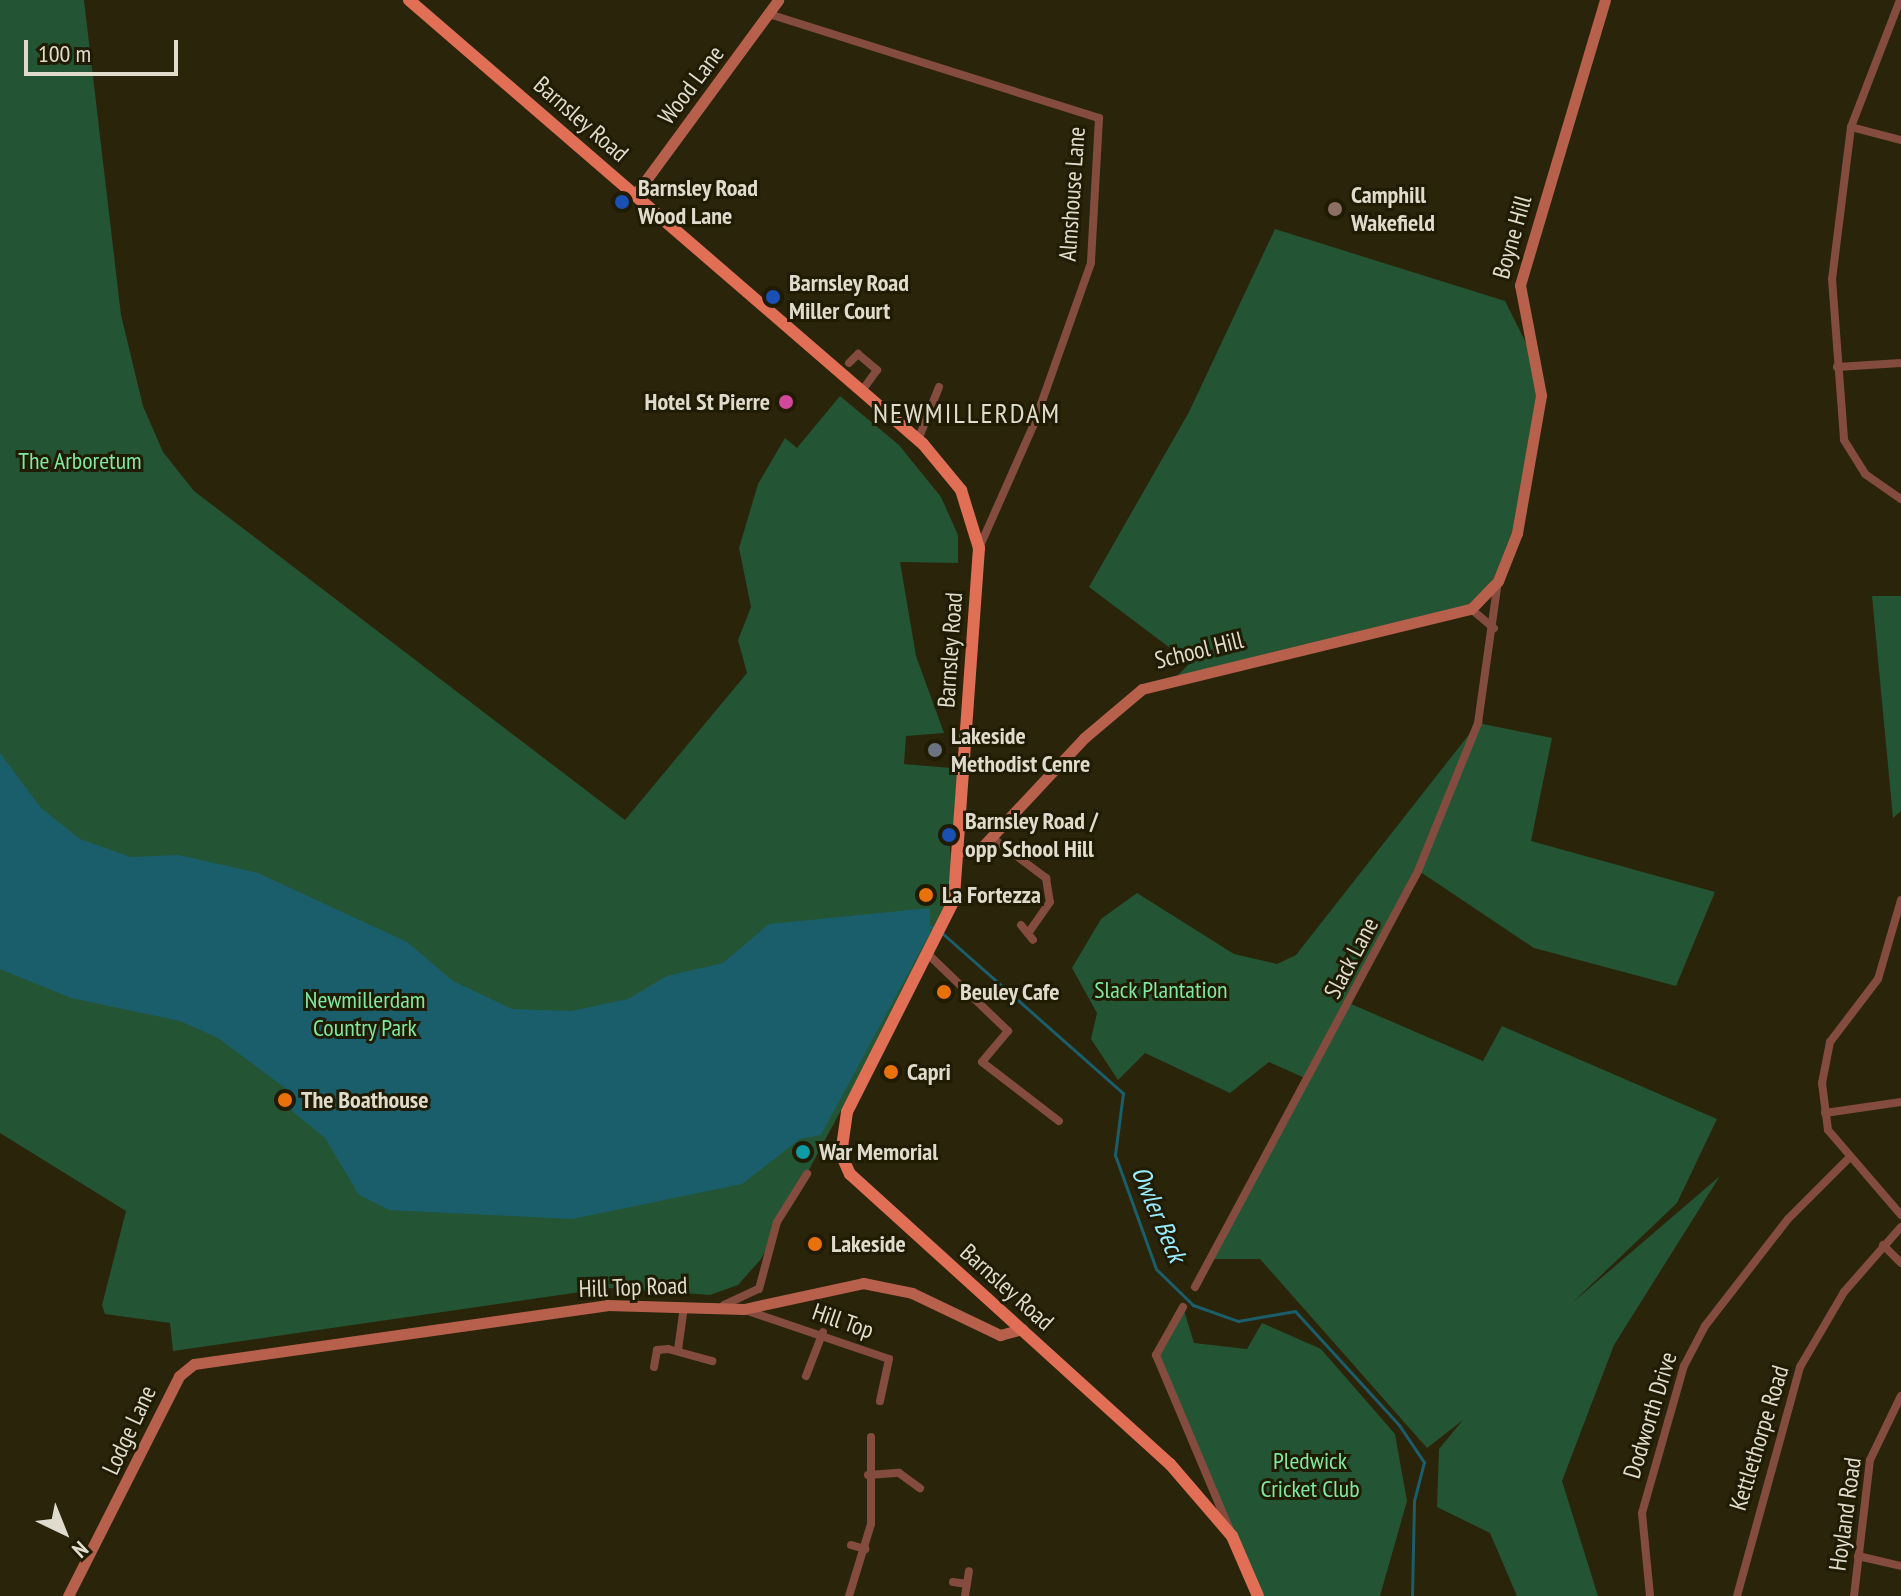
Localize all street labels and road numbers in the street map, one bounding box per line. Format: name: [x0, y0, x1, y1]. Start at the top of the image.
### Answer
street label: Wood Lane: [652, 40, 730, 130]
street label: Barnsley Road: [528, 70, 634, 168]
street label: Almshouse Lane: [1053, 126, 1091, 262]
street label: Boyne Hill: [1486, 192, 1538, 282]
street label: Barnsley Road: [932, 591, 968, 709]
street label: School Hill: [1152, 625, 1246, 675]
street label: Slack Lane: [1318, 912, 1384, 1004]
street label: Barnsley Road: [954, 1237, 1060, 1337]
street label: Hill Top Road: [578, 1271, 688, 1303]
street label: Hill Top: [808, 1297, 878, 1345]
street label: Dodworth Drive: [1617, 1348, 1683, 1482]
street label: Kettlethorpe Road: [1723, 1362, 1795, 1514]
street label: Lodge Lane: [96, 1381, 162, 1479]
street label: Hoyland Road: [1823, 1455, 1867, 1573]

